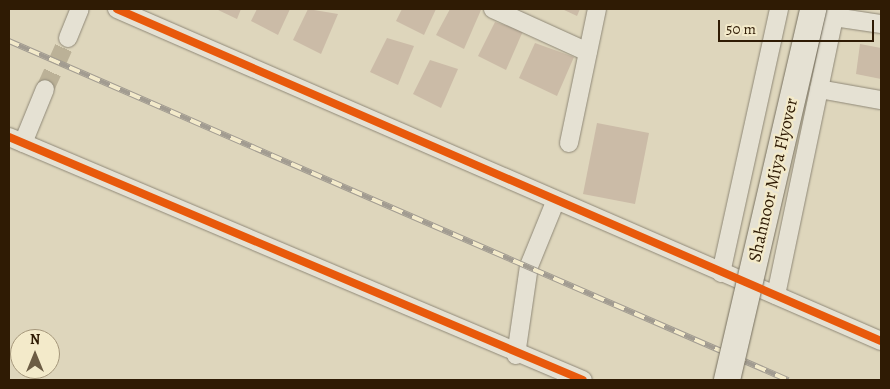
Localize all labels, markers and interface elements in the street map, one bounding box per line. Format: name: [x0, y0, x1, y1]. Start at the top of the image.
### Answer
scale bar: [720, 10, 876, 42]
text: 50 m: [726, 19, 756, 39]
street label: Shahnoor Miya Flyover: [744, 96, 802, 264]
north arrow: [10, 329, 60, 379]
text: N: [30, 330, 40, 349]

